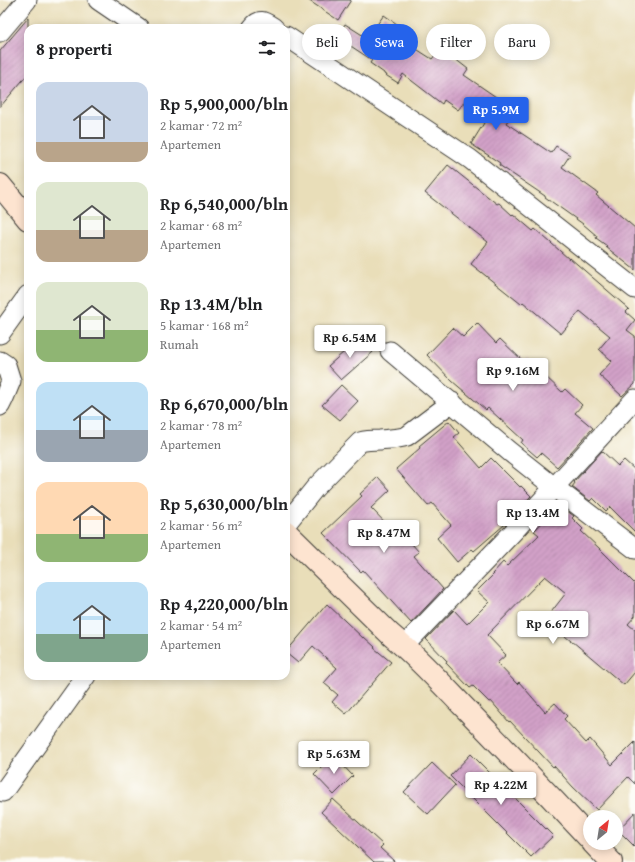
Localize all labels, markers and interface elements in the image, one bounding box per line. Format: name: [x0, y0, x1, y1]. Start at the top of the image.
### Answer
chip: Beli: [302, 24, 352, 60]
chip: Sewa: [360, 24, 418, 60]
chip: Filter: [426, 24, 486, 60]
chip: Baru: [494, 24, 550, 60]
text: 8 properti: [36, 36, 112, 61]
icon: filters: [256, 37, 278, 59]
text: Rp 5,900,000/bln: [160, 91, 288, 116]
pin: Rp 5.9M: [459, 97, 533, 131]
icon: home: [68, 98, 116, 146]
text: Rp 5.9M: [473, 100, 519, 119]
text: 2 kamar · 72 m²: [160, 116, 242, 135]
text: Apartemen: [160, 135, 221, 154]
text: Rp 6,540,000/bln: [160, 191, 288, 216]
icon: home: [68, 198, 116, 246]
text: 2 kamar · 68 m²: [160, 216, 242, 235]
text: Apartemen: [160, 235, 221, 254]
text: Rp 13.4M/bln: [160, 291, 263, 316]
icon: home: [68, 298, 116, 346]
text: 5 kamar · 168 m²: [160, 316, 249, 335]
pin: Rp 6.54M: [309, 325, 391, 359]
text: Rp 6.54M: [323, 328, 377, 347]
text: Rumah: [160, 335, 199, 354]
pin: Rp 9.16M: [472, 358, 554, 392]
text: Rp 9.16M: [486, 361, 540, 380]
text: Rp 6,670,000/bln: [160, 391, 288, 416]
icon: home: [68, 398, 116, 446]
text: 2 kamar · 78 m²: [160, 416, 242, 435]
text: Apartemen: [160, 435, 221, 454]
text: Rp 5,630,000/bln: [160, 491, 288, 516]
icon: home: [68, 498, 116, 546]
pin: Rp 13.4M: [492, 500, 574, 534]
text: Rp 13.4M: [506, 503, 560, 522]
text: 2 kamar · 56 m²: [160, 516, 242, 535]
pin: Rp 8.47M: [343, 520, 425, 554]
text: Rp 8.47M: [357, 523, 411, 542]
text: Apartemen: [160, 535, 221, 554]
text: Rp 4,220,000/bln: [160, 591, 288, 616]
icon: home: [68, 598, 116, 646]
pin: Rp 6.67M: [512, 611, 594, 645]
text: Rp 6.67M: [526, 614, 580, 633]
text: 2 kamar · 54 m²: [160, 616, 242, 635]
text: Apartemen: [160, 635, 221, 654]
pin: Rp 5.63M: [293, 741, 375, 775]
text: Rp 5.63M: [307, 744, 361, 763]
pin: Rp 4.22M: [460, 772, 542, 806]
text: Rp 4.22M: [474, 775, 528, 794]
north arrow: [583, 810, 623, 850]
map controls: [583, 810, 623, 850]

